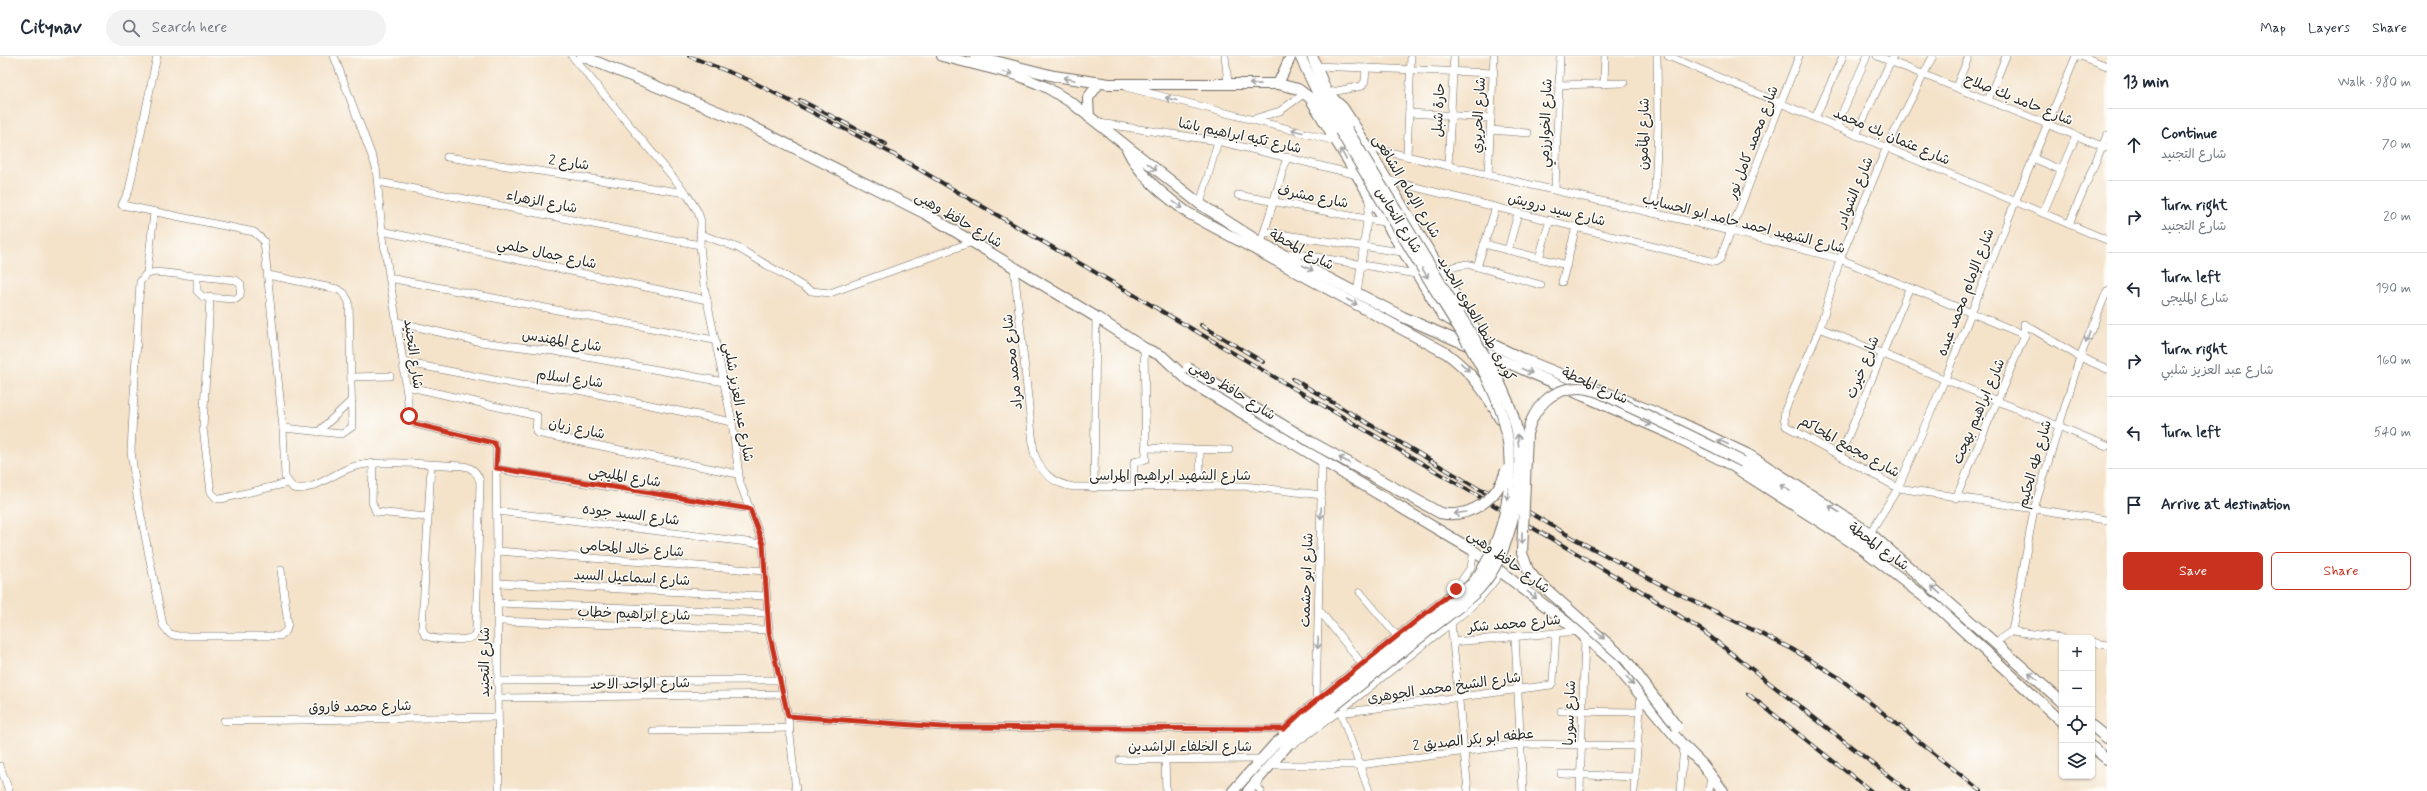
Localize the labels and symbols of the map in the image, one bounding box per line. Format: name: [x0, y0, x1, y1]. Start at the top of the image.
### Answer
one-way arrow: [1000, 69, 1013, 77]
street label: شارع حامد بك صلاح: [1962, 70, 2076, 130]
one-way arrow: [1063, 75, 1076, 83]
street label: شارع الحريري: [1468, 76, 1491, 154]
street label: شارع الخوارزمي: [1535, 78, 1560, 168]
one-way arrow: [1249, 80, 1262, 88]
street label: حارة شبل: [1429, 82, 1449, 138]
street label: شارع محمد كامل نور: [1723, 83, 1783, 202]
one-way arrow: [1165, 94, 1178, 102]
street label: شارع المأمون: [1634, 98, 1654, 170]
street label: شارع عثمان بك محمد: [1830, 104, 1953, 170]
street label: شارع تكيه ابراهيم باشا: [1176, 114, 1303, 159]
one-way arrow: [1291, 127, 1304, 135]
street label: شارع الإمام الشافعى: [1367, 131, 1444, 242]
one-way arrow: [1338, 148, 1346, 160]
street label: شارع 2: [547, 151, 590, 175]
street label: شارع الشوادر: [1832, 154, 1878, 231]
one-way arrow: [1147, 163, 1158, 172]
street label: شارع مشرف: [1276, 181, 1350, 213]
street label: شارع النحاس: [1371, 184, 1425, 257]
street label: شارع الزهراء: [505, 186, 579, 218]
street label: شارع حافظ وهبى: [912, 188, 1005, 252]
street label: شارع سيد درويش: [1506, 189, 1608, 231]
street label: شارع الشهيد احمد حامد ابو الحسايب: [1640, 190, 1847, 258]
one-way arrow: [1172, 201, 1183, 209]
street label: شارع المحطة: [1266, 225, 1337, 274]
street label: شارع الإمام محمد عبده: [1933, 226, 2000, 359]
street label: شارع جمال حلمي: [495, 235, 598, 276]
street label: كوبرى طنطا العلوى الجديد: [1433, 252, 1519, 385]
one-way arrow: [1302, 265, 1314, 272]
one-way arrow: [1421, 267, 1429, 278]
one-way arrow: [1346, 299, 1358, 307]
street label: شارع محمد مراد: [999, 313, 1027, 411]
street label: شارع التجنيد: [399, 318, 427, 390]
street label: شارع المهندس: [521, 326, 603, 356]
one-way arrow: [2084, 330, 2092, 342]
street label: شارع خيرت: [1842, 333, 1884, 401]
street label: شارع عبد العزيز شلبي: [716, 341, 757, 464]
street label: شارع ابراهيم بهجت: [1949, 356, 2010, 467]
street label: شارع حافظ وهبى: [1186, 357, 1279, 424]
one-way arrow: [1460, 363, 1470, 372]
street label: شارع المحطة: [1559, 363, 1631, 409]
street label: شارع اسلام: [535, 365, 604, 394]
one-way arrow: [1520, 368, 1532, 375]
route start: [400, 407, 418, 425]
street label: شارع مجمع المحاكم: [1796, 412, 1903, 483]
street label: شارع زيان: [547, 414, 607, 444]
street label: شارع طه الحكيم: [2014, 418, 2057, 511]
one-way arrow: [1640, 420, 1652, 427]
one-way arrow: [1514, 434, 1521, 447]
one-way arrow: [1717, 438, 1729, 445]
one-way arrow: [1338, 456, 1350, 464]
street label: شارع المليجى: [587, 462, 662, 492]
street label: شارع الشهيد ابراهيم المراسى: [1089, 467, 1251, 486]
one-way arrow: [1779, 484, 1791, 492]
one-way arrow: [1504, 487, 1511, 500]
street label: شارع السيد جوده: [581, 500, 681, 530]
one-way arrow: [1829, 505, 1840, 513]
one-way arrow: [1317, 506, 1325, 519]
one-way arrow: [1454, 510, 1467, 518]
street label: شارع المحطة: [1844, 519, 1912, 575]
street label: شارع حافظ وهبى: [1463, 526, 1553, 598]
one-way arrow: [1518, 531, 1526, 544]
street label: شارع ابو حشمت: [1296, 532, 1318, 628]
street label: شارع خالد المحامى: [579, 536, 685, 562]
street label: شارع اسماعيل السيد: [573, 566, 691, 590]
route end: [1447, 580, 1465, 598]
one-way arrow: [1930, 585, 1941, 594]
one-way arrow: [1527, 591, 1538, 599]
street label: شارع ابراهيم خطاب: [577, 603, 691, 626]
street label: شارع محمد شكر: [1466, 611, 1561, 637]
street label: شارع التجنيد: [476, 627, 494, 697]
one-way arrow: [1594, 631, 1605, 640]
one-way arrow: [1314, 636, 1321, 649]
street label: شارع الشيخ محمد الجوهرى: [1366, 668, 1522, 708]
one-way arrow: [2028, 671, 2038, 680]
street label: شارع الواحد الاحد: [590, 674, 690, 694]
one-way arrow: [1625, 675, 1634, 686]
street label: شارع سوريا: [1560, 680, 1580, 746]
street label: شارع محمد فاروق: [308, 697, 412, 717]
street label: عطفه ابو بكر الصديق 2: [1412, 725, 1534, 755]
street label: شارع الخلفاء الراشدين: [1128, 738, 1252, 756]

